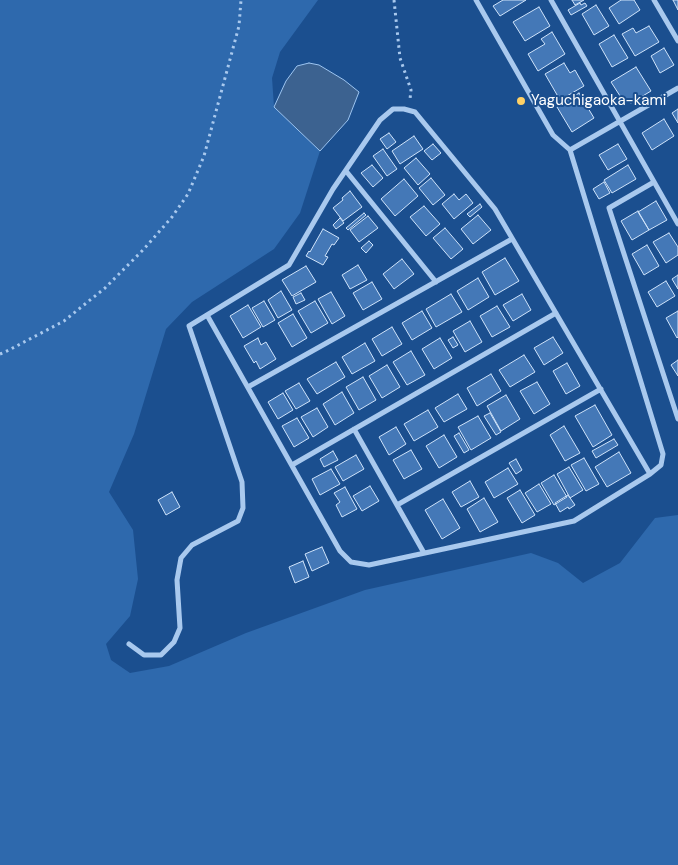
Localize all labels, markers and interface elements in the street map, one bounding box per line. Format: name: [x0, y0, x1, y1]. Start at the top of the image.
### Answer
place label: Yaguchigaoka-kami: [531, 92, 666, 110]
marker: Yaguchigaoka-kami: [515, 95, 527, 107]

